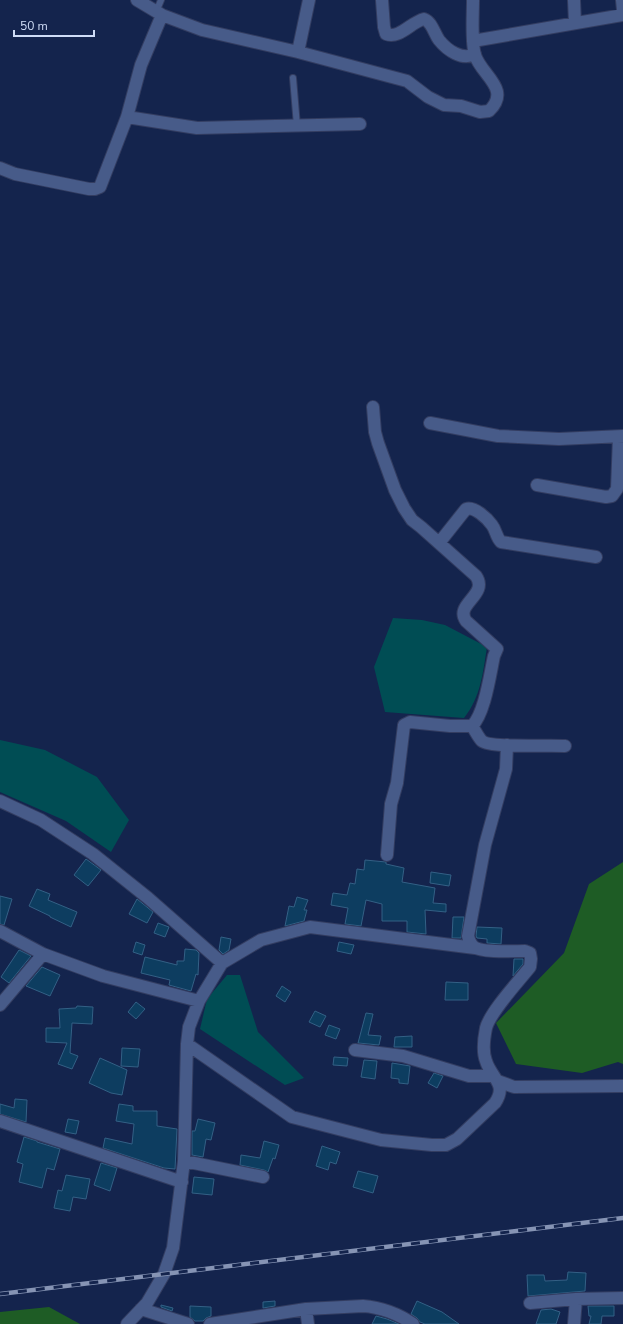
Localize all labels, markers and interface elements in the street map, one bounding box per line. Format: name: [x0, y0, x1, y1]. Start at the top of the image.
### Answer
scale bar: [14, 12, 94, 38]
text: 50 m: [20, 18, 48, 34]

